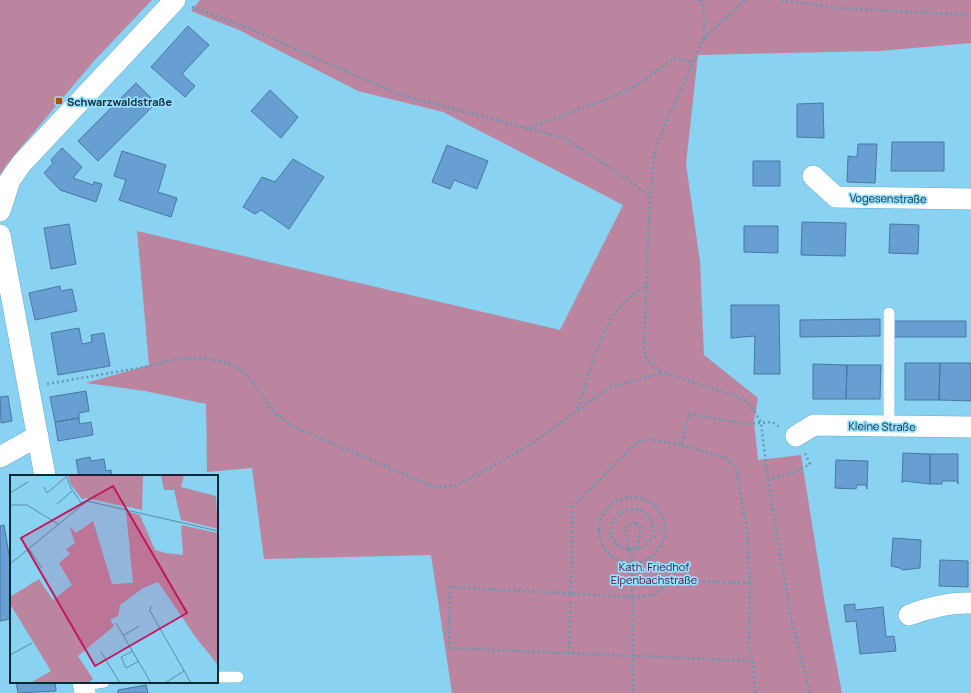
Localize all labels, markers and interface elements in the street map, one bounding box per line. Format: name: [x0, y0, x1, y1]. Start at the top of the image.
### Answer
place label: Schwarzwaldstraße: [67, 94, 173, 109]
marker: Schwarzwaldstraße: [54, 96, 64, 106]
street label: Vogesenstraße: [849, 190, 927, 206]
street label: Kleine Straße: [848, 418, 916, 434]
inset map: [10, 475, 218, 683]
park label: Kath. Friedhof Elpenbachstraße: [611, 559, 698, 587]

